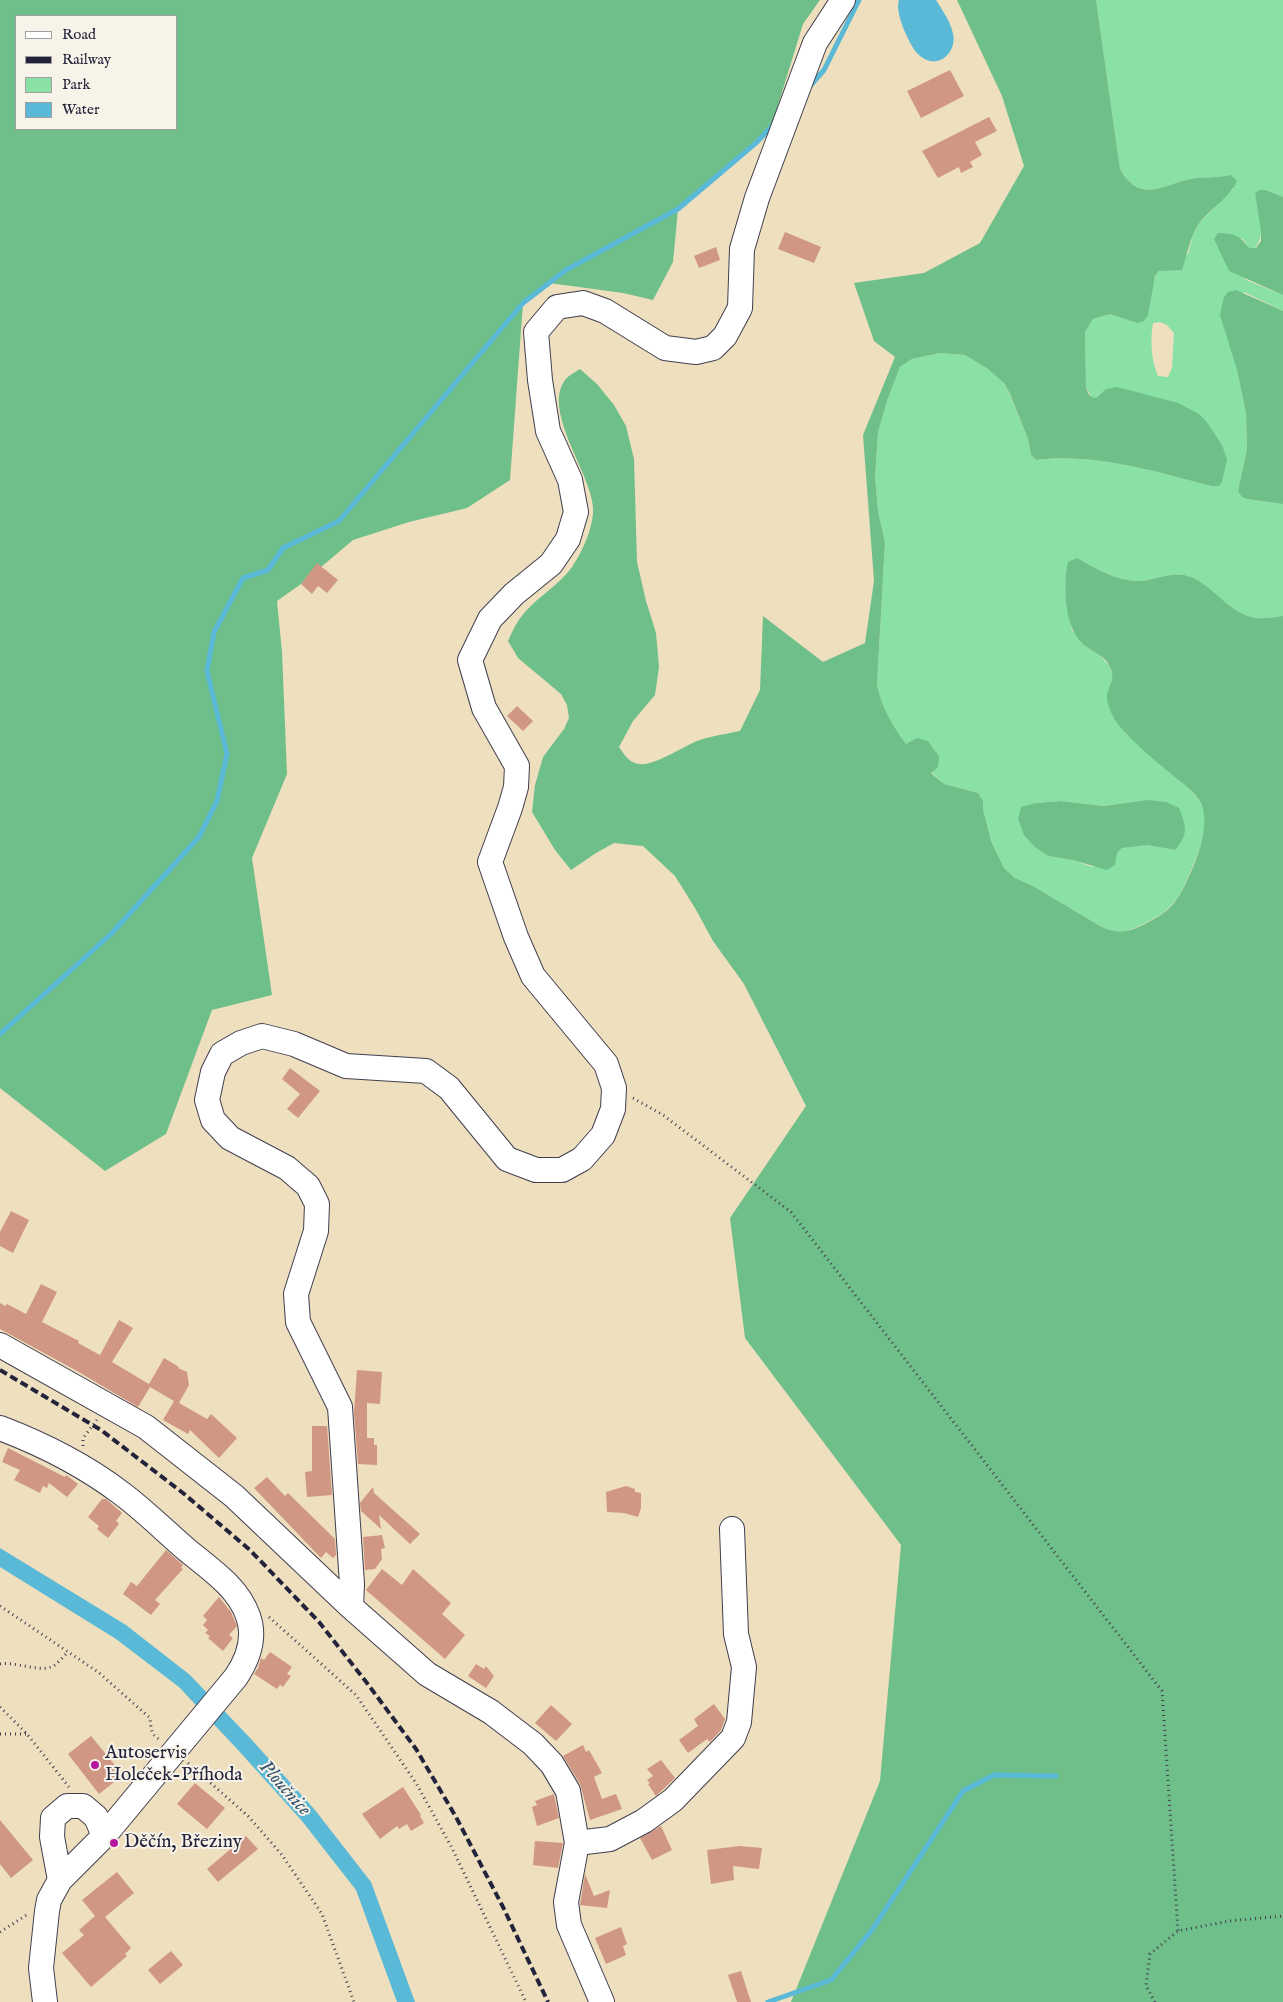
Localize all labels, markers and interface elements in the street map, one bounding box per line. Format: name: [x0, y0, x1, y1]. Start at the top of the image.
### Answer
legend: [15, 15, 178, 130]
text: Road: [62, 25, 96, 44]
text: Railway: [62, 50, 111, 69]
text: Park: [62, 75, 91, 94]
text: Water: [62, 100, 99, 119]
place label: Autoservis Holeček-Příhoda: [105, 1743, 243, 1787]
water label: Ploučnice: [253, 1756, 315, 1822]
marker: Autoservis Holeček-Příhoda: [89, 1759, 101, 1771]
place label: Děčín, Březiny: [124, 1832, 242, 1854]
marker: Děčín, Březiny: [108, 1837, 120, 1849]

